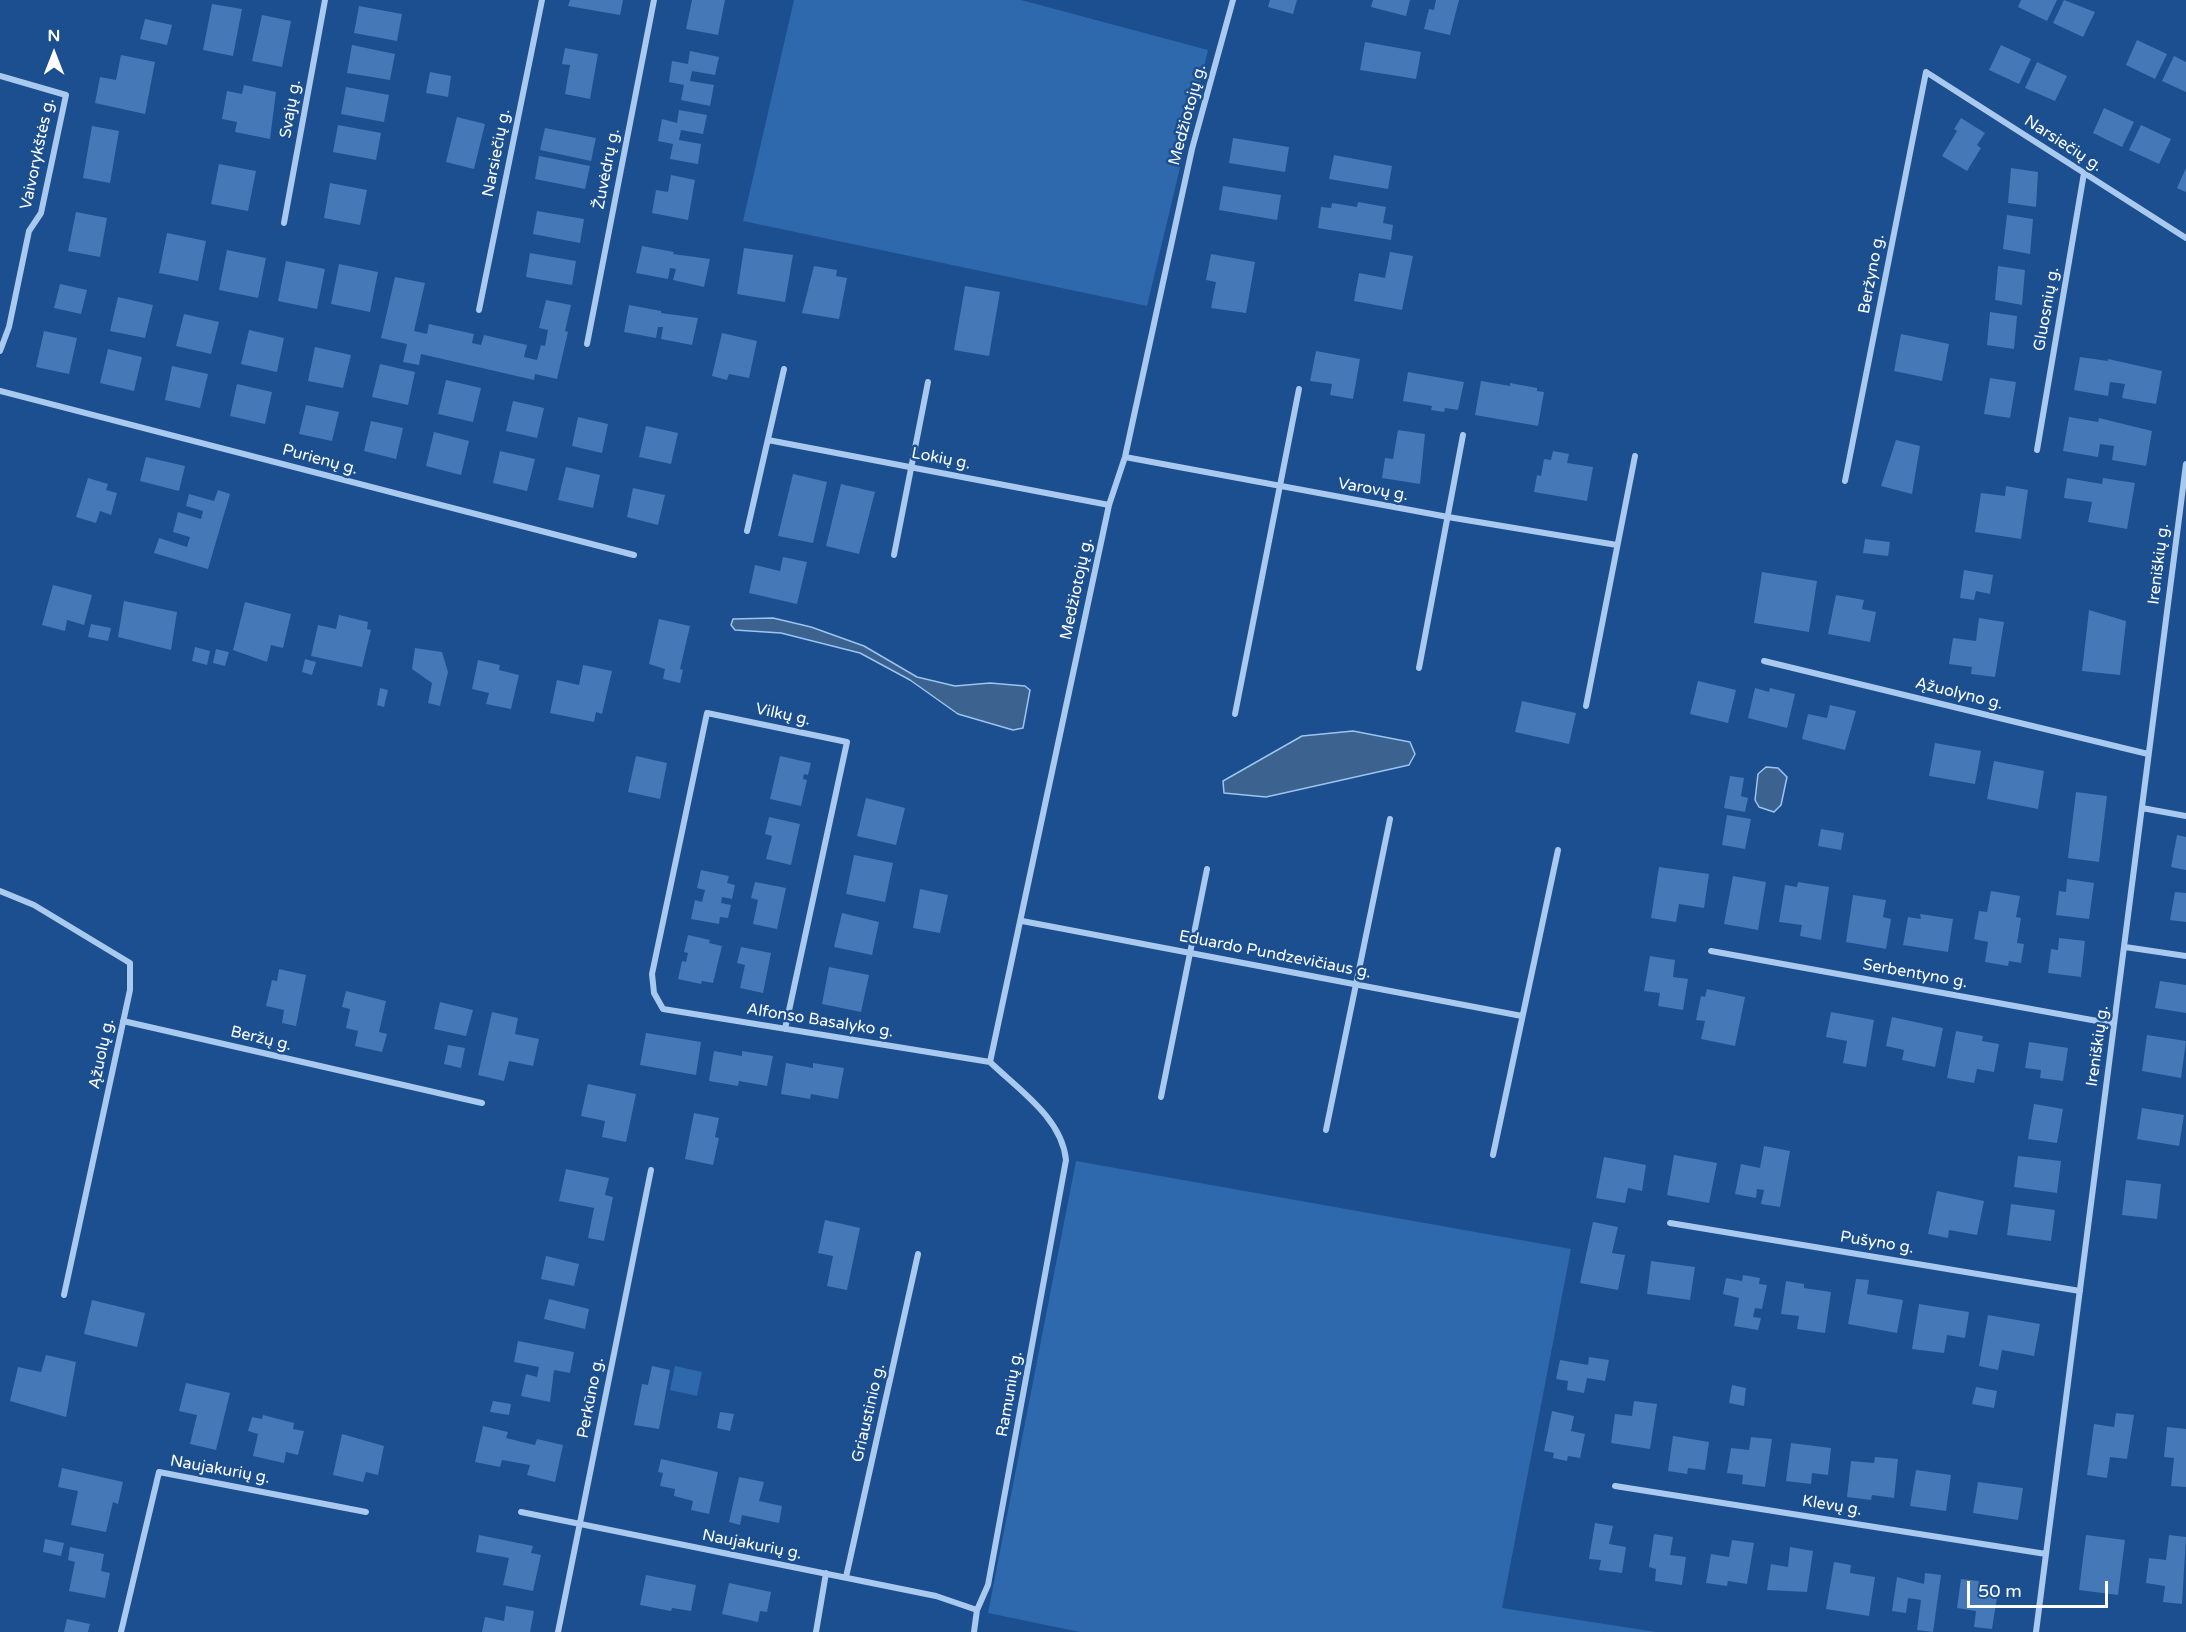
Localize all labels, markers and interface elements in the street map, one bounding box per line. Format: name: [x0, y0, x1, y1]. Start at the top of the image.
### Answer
north arrow: [24, 24, 84, 84]
text: N: [48, 26, 60, 46]
street label: Medžiotojų g.: [1165, 62, 1211, 168]
street label: Svajų g.: [276, 78, 306, 140]
street label: Vaivorykštės g.: [17, 97, 59, 211]
street label: Narsiečių g.: [479, 107, 515, 199]
street label: Narsiečių g.: [2020, 112, 2106, 176]
street label: Žuvėdrų g.: [590, 127, 624, 211]
street label: Beržyno g.: [1855, 233, 1889, 315]
street label: Gluosnių g.: [2030, 265, 2064, 353]
street label: Purienų g.: [280, 441, 360, 479]
street label: Lokių g.: [910, 444, 972, 474]
street label: Varovų g.: [1336, 474, 1410, 506]
street label: Ireniškių g.: [2144, 522, 2174, 606]
street label: Medžiotojų g.: [1057, 536, 1097, 642]
street label: Ąžuolyno g.: [1913, 674, 2005, 714]
street label: Vilkų g.: [754, 700, 812, 730]
street label: Eduardo Pundzevičiaus g.: [1177, 927, 1373, 983]
street label: Serbentyno g.: [1861, 955, 1969, 993]
street label: Alfonso Basalyko g.: [745, 1000, 895, 1042]
street label: Ireniškių g.: [2083, 1004, 2113, 1088]
street label: Ąžuolų g.: [85, 1017, 119, 1091]
street label: Beržų g.: [228, 1023, 294, 1055]
street label: Pušyno g.: [1839, 1228, 1915, 1258]
street label: Ramunių g.: [993, 1350, 1027, 1438]
street label: Perkūno g.: [574, 1356, 608, 1440]
street label: Griaustinio g.: [848, 1362, 890, 1464]
street label: Naujakurių g.: [168, 1452, 272, 1488]
street label: Klevų g.: [1801, 1492, 1863, 1520]
street label: Naujakurių g.: [700, 1526, 804, 1564]
scale bar: [1970, 1569, 2111, 1607]
text: 50 m: [1978, 1580, 2022, 1602]

